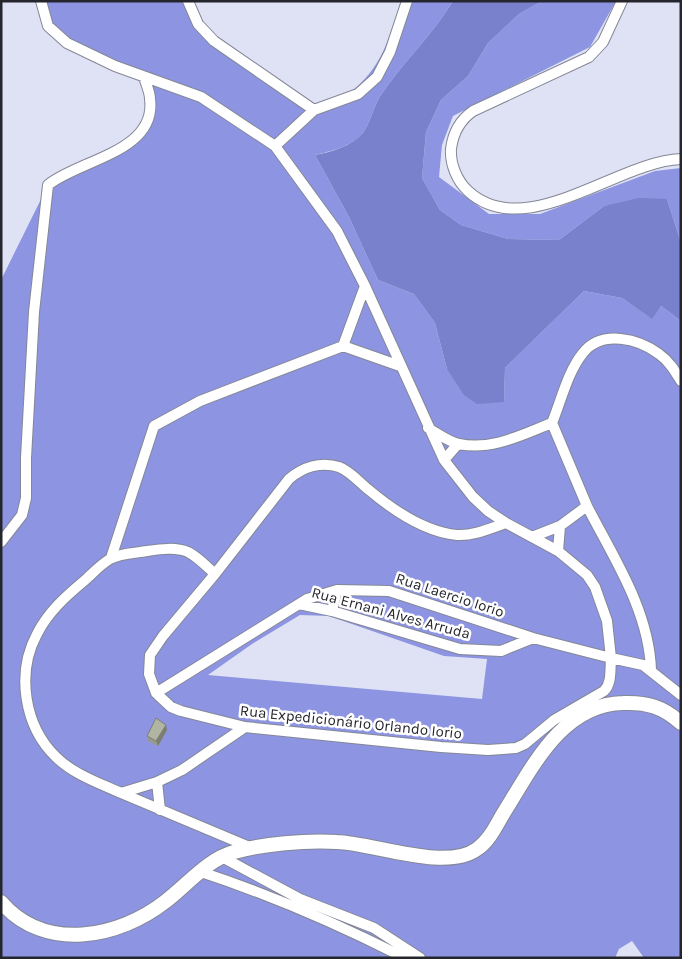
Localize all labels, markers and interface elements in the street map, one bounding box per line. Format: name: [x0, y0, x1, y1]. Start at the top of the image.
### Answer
street label: Rua Laercio Iorio: [394, 569, 506, 621]
street label: Rua Ernani Alves Arruda: [310, 583, 472, 643]
street label: Rua Expedicionário Orlando Iorio: [239, 701, 463, 743]

